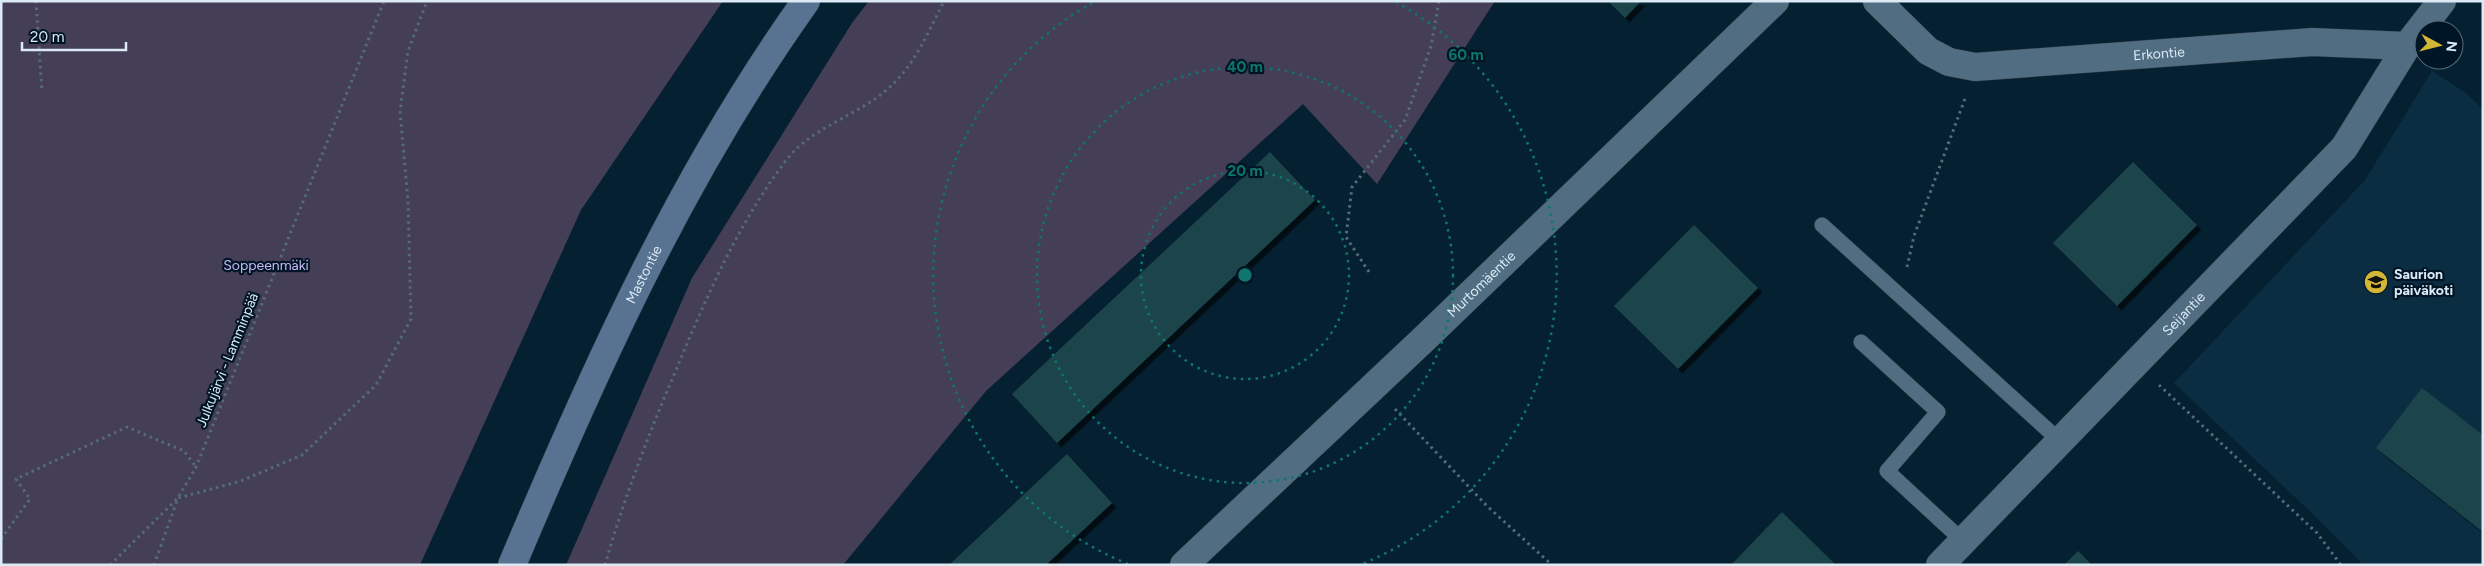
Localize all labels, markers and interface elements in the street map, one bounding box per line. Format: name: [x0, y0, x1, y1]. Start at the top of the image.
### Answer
scale bar: [22, 20, 126, 52]
north arrow: [2414, 20, 2464, 70]
text: 20 m: [30, 28, 64, 46]
text: N: [2442, 40, 2461, 53]
street label: Erkontie: [2132, 43, 2186, 64]
text: 60 m: [1448, 46, 1484, 64]
text: 40 m: [1227, 58, 1263, 76]
text: 20 m: [1227, 162, 1263, 180]
street label: Mastontie: [622, 242, 666, 307]
street label: Murtomäentie: [1444, 247, 1519, 321]
park label: Soppeenmäki: [223, 257, 309, 274]
centre of rings: [1236, 266, 1254, 284]
place label: Saurion päiväkoti: [2394, 266, 2453, 299]
school or university icon: Saurion päiväkoti: [2363, 269, 2389, 295]
street label: Seijantie: [2159, 288, 2209, 339]
street label: Julkujärvi - Lamminpää: [193, 290, 262, 430]

